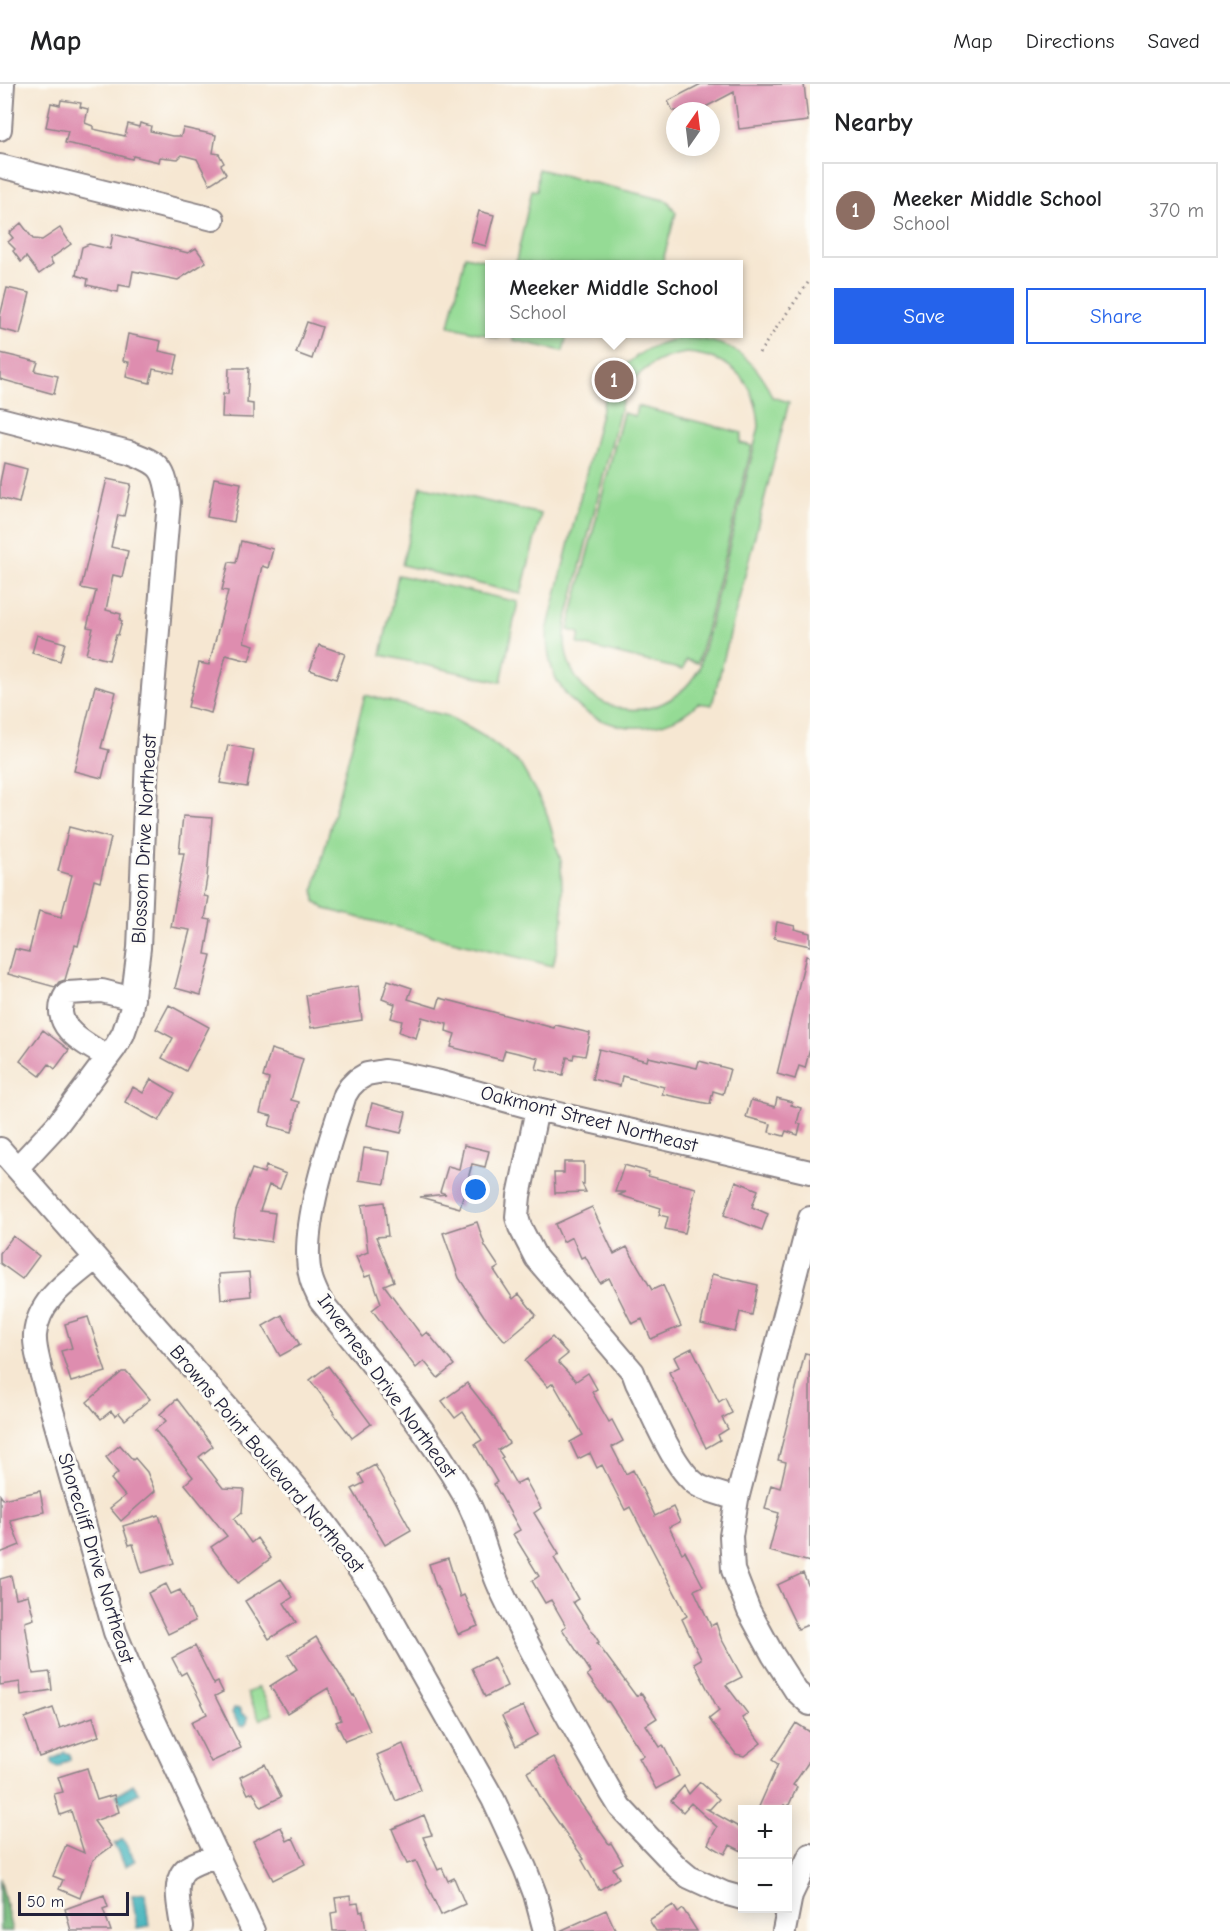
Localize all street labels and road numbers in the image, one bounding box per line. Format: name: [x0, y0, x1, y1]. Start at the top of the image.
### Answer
street label: Blossom Drive Northeast: [127, 732, 161, 944]
street label: Oakmont Street Northeast: [478, 1081, 701, 1157]
street label: Inverness Drive Northeast: [313, 1290, 462, 1483]
street label: Browns Point Boulevard Northeast: [165, 1340, 370, 1579]
street label: Shorecliff Drive Northeast: [53, 1450, 139, 1667]

